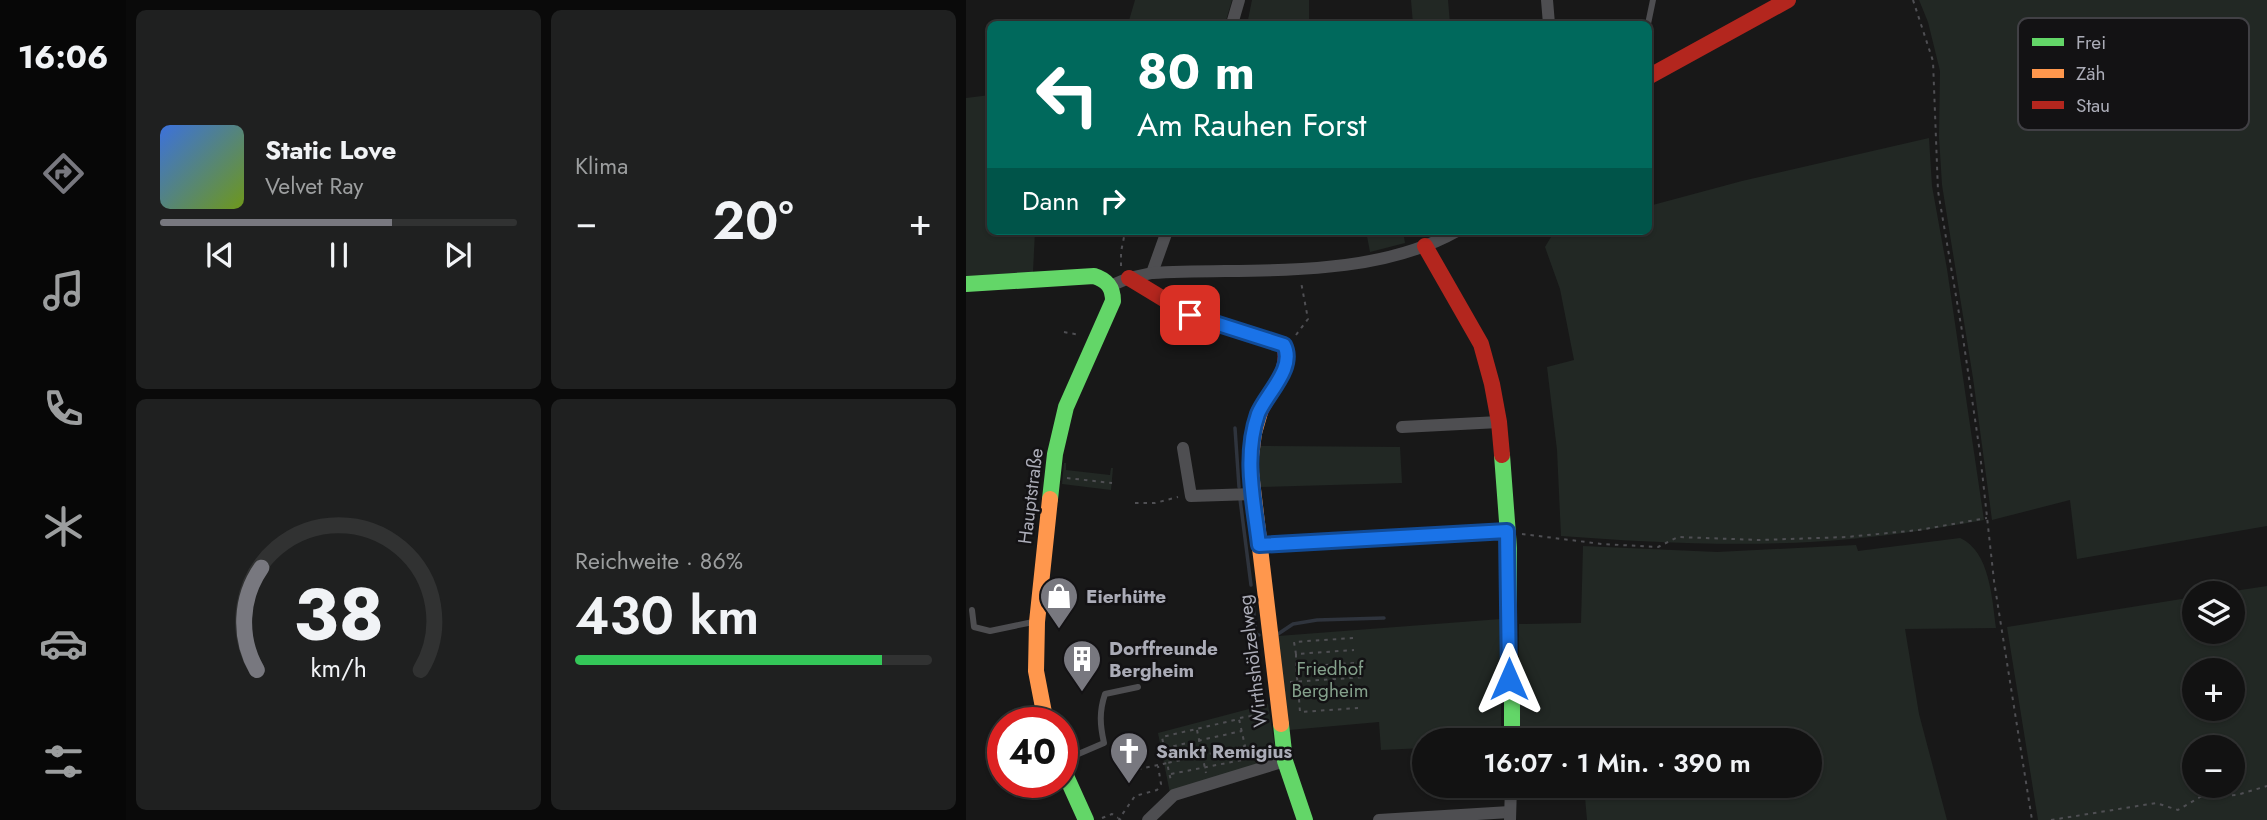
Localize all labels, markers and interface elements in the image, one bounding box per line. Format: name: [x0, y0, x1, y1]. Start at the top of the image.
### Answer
legend: [2018, 18, 2249, 130]
text: Frei: [2076, 29, 2106, 56]
text: 16:06: [18, 34, 108, 80]
text: 80 m: [1137, 37, 1255, 107]
icon: left: [1022, 49, 1113, 140]
text: Zäh: [2076, 60, 2106, 87]
text: Stau: [2076, 92, 2110, 119]
text: Am Rauhen Forst: [1137, 102, 1367, 148]
text: Static Love: [265, 131, 397, 169]
icon: directions: [39, 149, 88, 198]
text: Klima: [575, 149, 628, 183]
text: Velvet Ray: [265, 169, 363, 203]
text: Dann: [1022, 182, 1080, 220]
icon: right: [1094, 182, 1132, 220]
text: 20°: [712, 183, 794, 259]
text: −: [575, 194, 597, 249]
text: +: [909, 194, 932, 249]
icon: previous: [201, 236, 239, 274]
icon: pause: [320, 236, 358, 274]
icon: next: [439, 236, 477, 274]
icon: music: [39, 266, 88, 315]
pin: [1160, 285, 1220, 345]
icon: arrive: [1171, 296, 1209, 334]
icon: phone: [39, 384, 88, 433]
street label: Hauptstraße: [1011, 446, 1050, 546]
icon: climate: [39, 502, 88, 551]
text: Reichweite · 86%: [575, 544, 743, 578]
text: 38: [293, 563, 384, 668]
shop icon: Eierhütte: [1038, 575, 1080, 630]
text: 430 km: [575, 578, 759, 654]
map controls: [2182, 581, 2245, 798]
button: layers: [2182, 581, 2245, 644]
place label: Eierhütte: [1086, 583, 1166, 610]
street label: Wirthshölzelweg: [1231, 593, 1274, 729]
icon: car: [39, 619, 88, 668]
place label: Dorffreunde Bergheim: [1109, 635, 1218, 684]
building icon: Dorffreunde Bergheim: [1061, 638, 1103, 693]
position arrow: [1472, 642, 1546, 716]
text: km/h: [310, 650, 367, 686]
park label: Friedhof Bergheim: [1292, 655, 1368, 704]
button: +: [2182, 658, 2245, 721]
speed limit sign: 40: [987, 707, 1078, 798]
church icon: Sankt Remigius: [1108, 730, 1150, 785]
button: −: [2182, 735, 2245, 798]
icon: filters: [39, 737, 88, 786]
place label: Sankt Remigius: [1156, 738, 1293, 765]
text: 16:07 · 1 Min. · 390 m: [1483, 744, 1751, 782]

